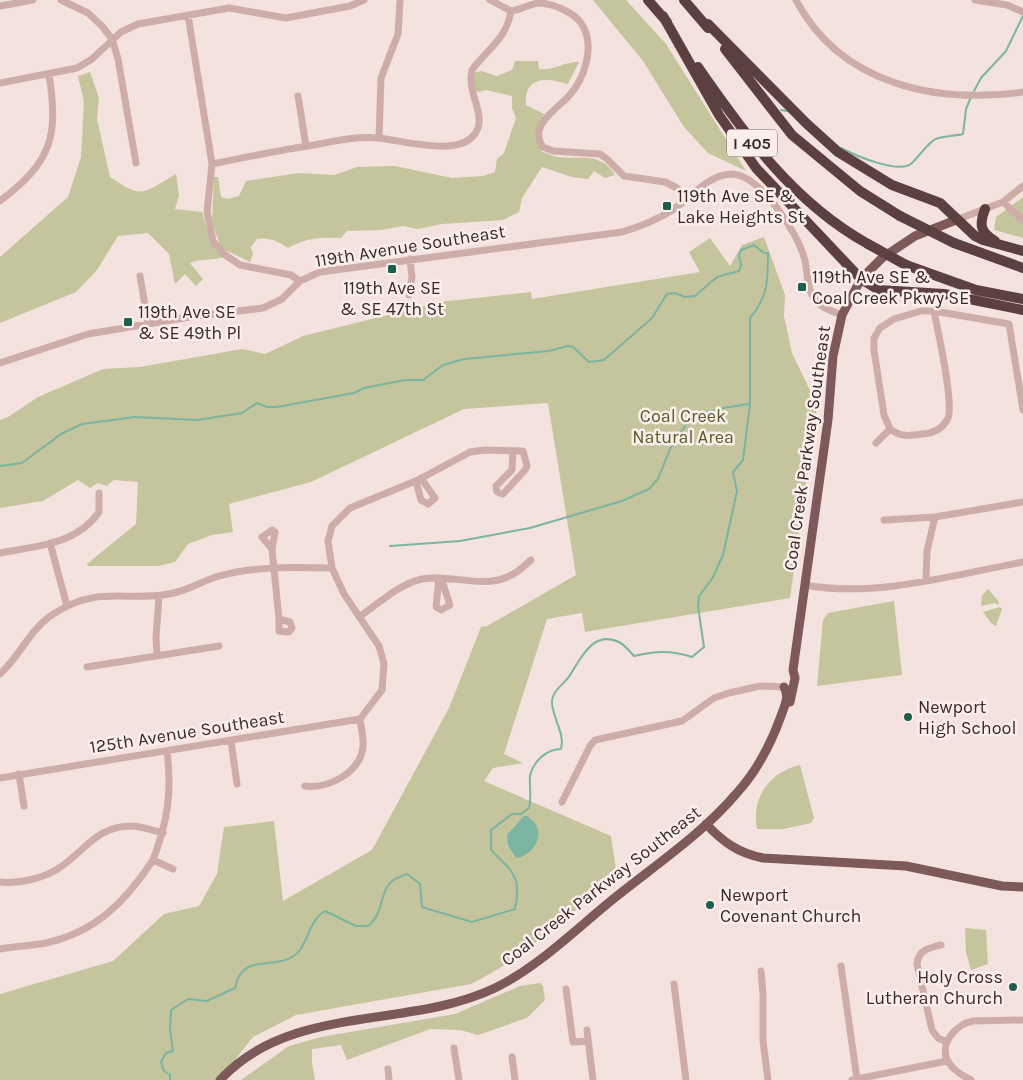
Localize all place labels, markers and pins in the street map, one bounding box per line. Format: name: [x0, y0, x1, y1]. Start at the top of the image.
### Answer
place label: 119th Ave SE & Lake Heights St: [677, 185, 805, 228]
marker: 119th Ave SE & Lake Heights St: [661, 200, 673, 212]
marker: 119th Ave SE & SE 47th St: [386, 263, 398, 275]
place label: 119th Ave SE & Coal Creek Pkwy SE: [812, 266, 969, 309]
place label: 119th Ave SE & SE 47th St: [340, 277, 444, 320]
marker: 119th Ave SE & Coal Creek Pkwy SE: [796, 281, 808, 293]
place label: 119th Ave SE & SE 49th Pl: [138, 301, 241, 344]
marker: 119th Ave SE & SE 49th Pl: [122, 316, 134, 328]
place label: Newport High School: [918, 696, 1016, 739]
marker: Newport High School: [902, 711, 914, 723]
place label: Newport Covenant Church: [720, 884, 861, 927]
marker: Newport Covenant Church: [704, 899, 716, 911]
place label: Holy Cross Lutheran Church: [866, 966, 1003, 1009]
marker: Holy Cross Lutheran Church: [1007, 981, 1019, 993]

